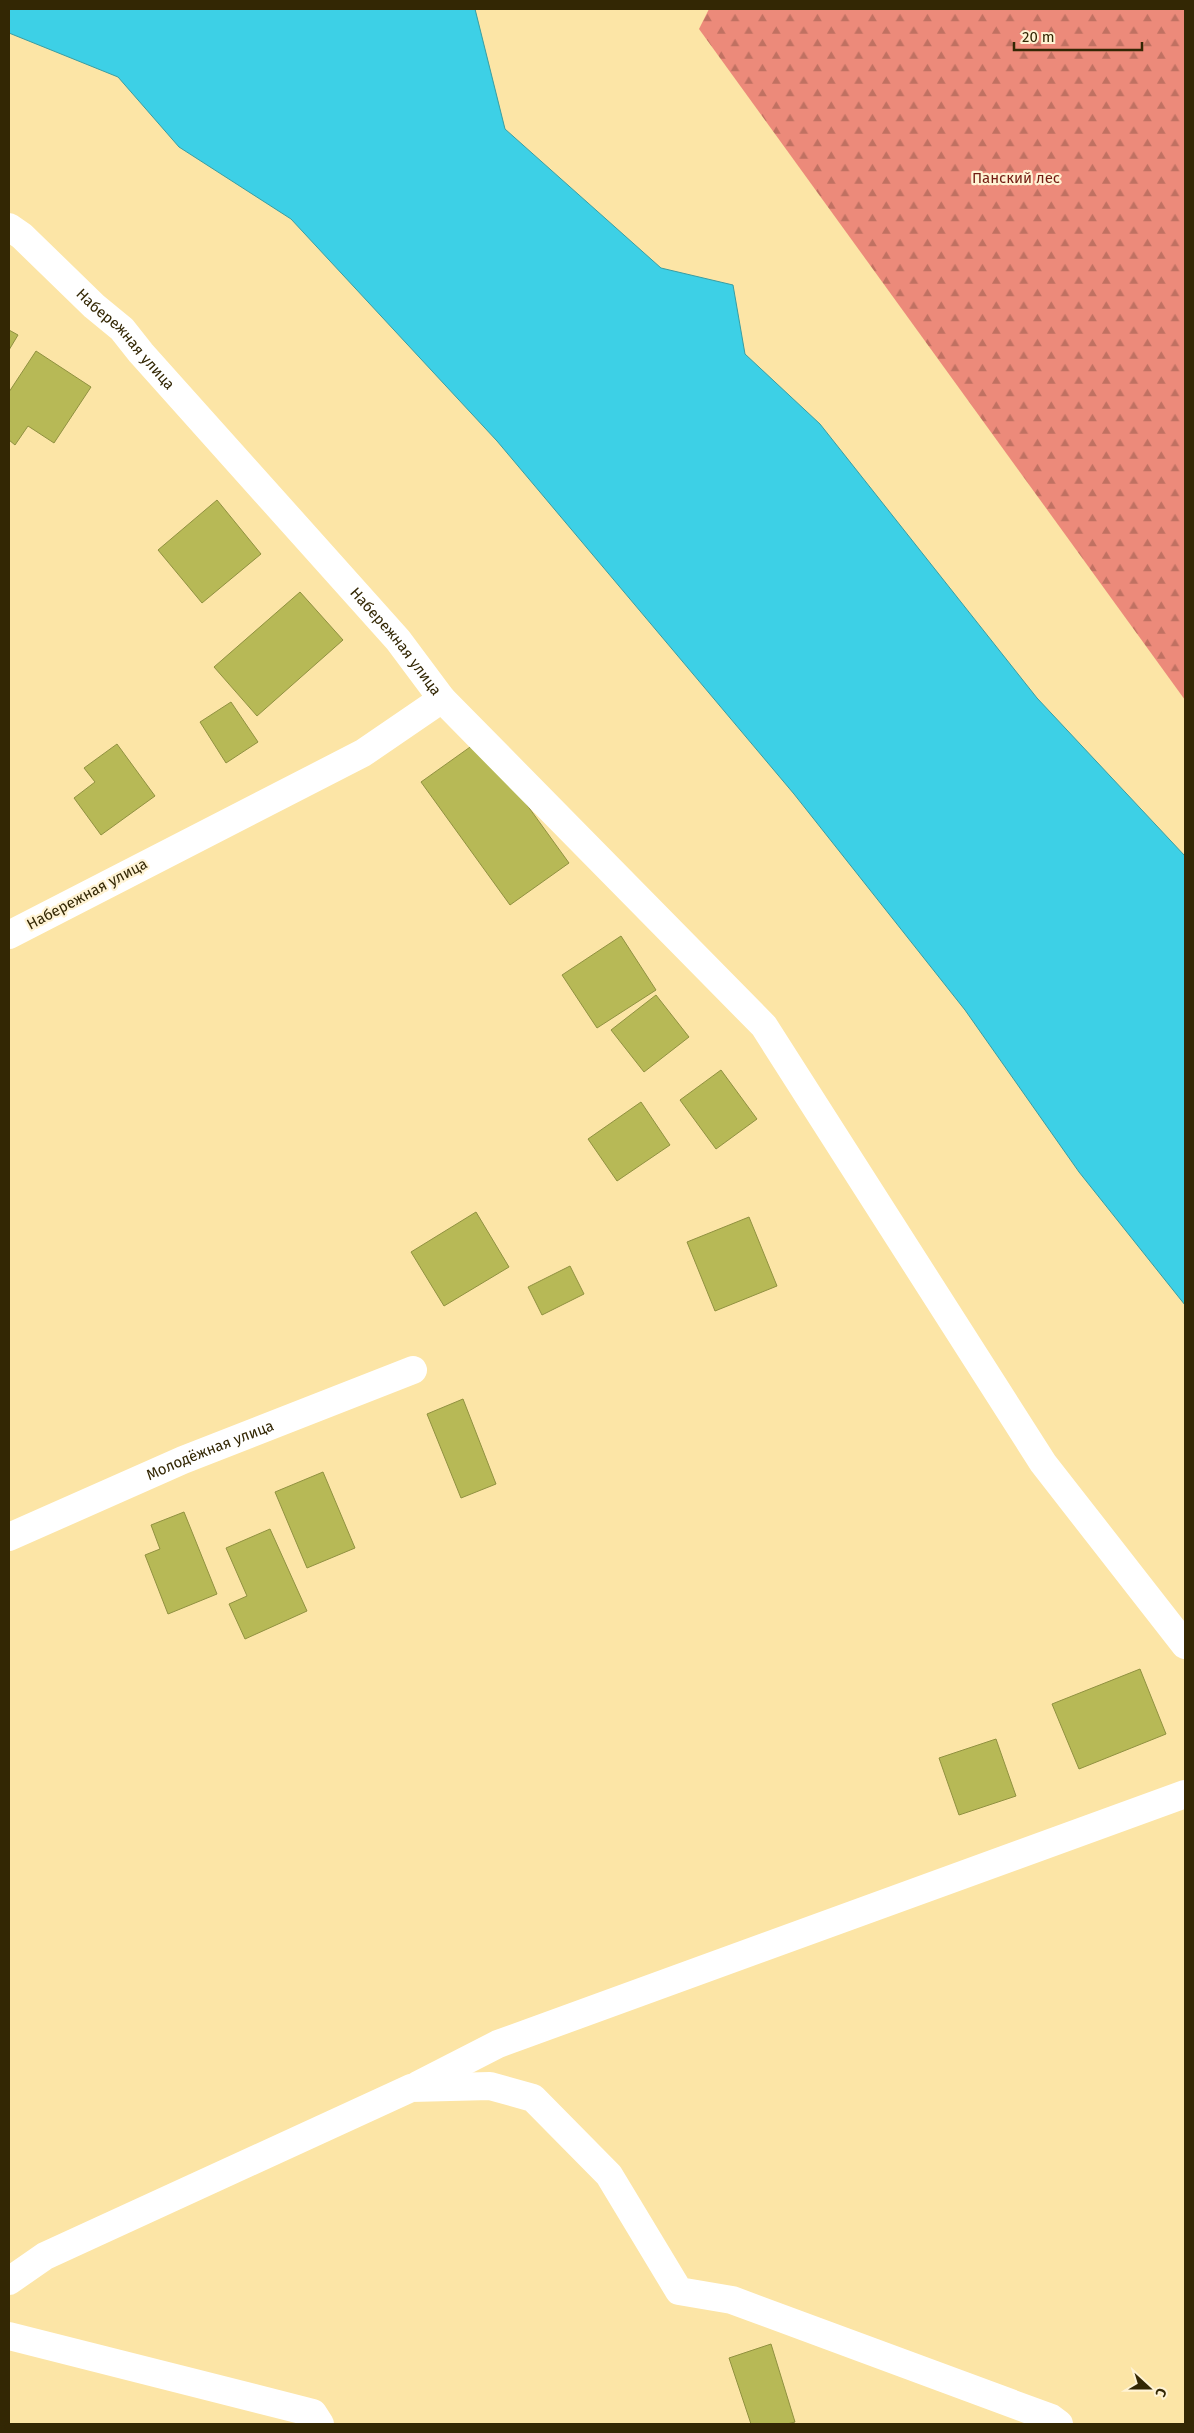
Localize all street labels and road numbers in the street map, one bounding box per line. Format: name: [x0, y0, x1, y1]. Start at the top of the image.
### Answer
street label: Набережная улица: [72, 285, 178, 393]
street label: Набережная улица: [346, 584, 445, 699]
street label: Набережная улица: [24, 855, 150, 933]
street label: Молодёжная улица: [143, 1416, 276, 1484]

